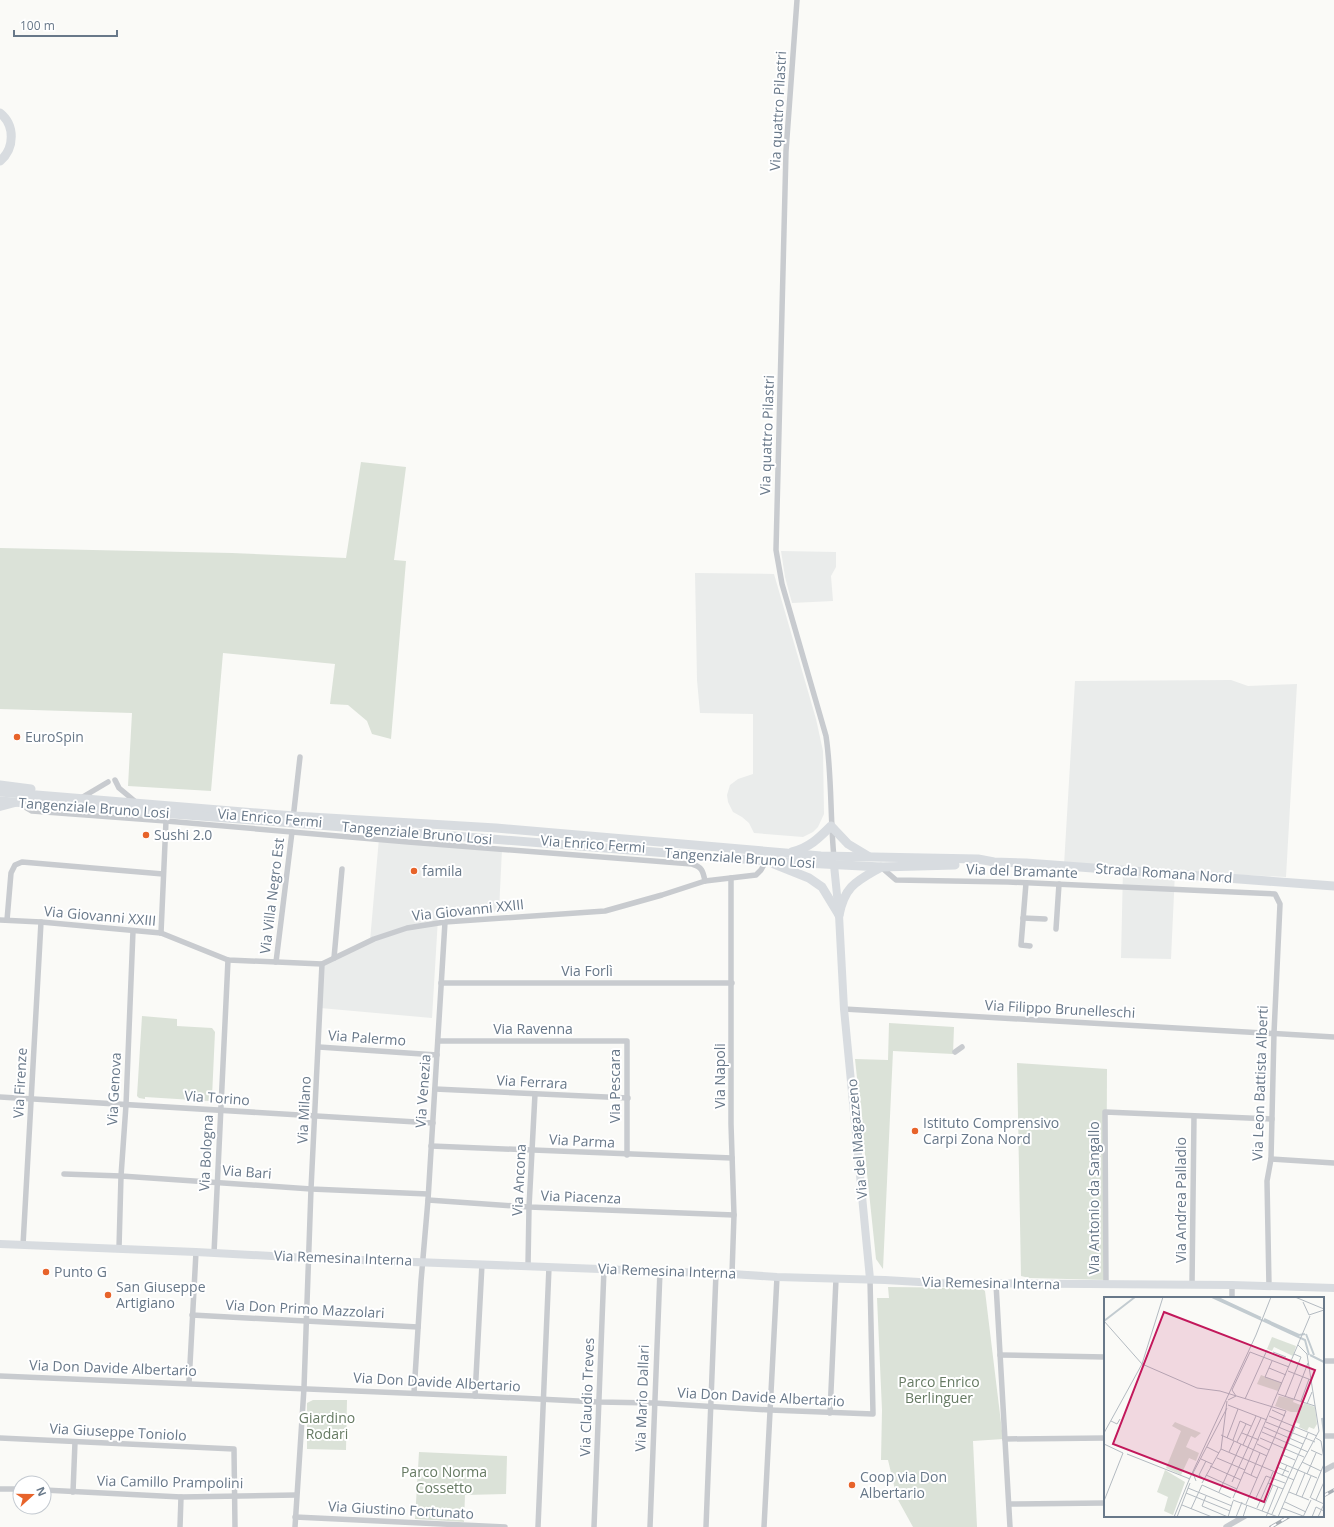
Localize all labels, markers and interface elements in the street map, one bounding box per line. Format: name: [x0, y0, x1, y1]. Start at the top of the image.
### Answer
scale bar: [14, 12, 117, 38]
text: 100 m: [20, 17, 55, 34]
street label: Via quattro Pilastri: [765, 50, 790, 171]
street label: Via quattro Pilastri: [755, 375, 778, 495]
place label: EuroSpin: [25, 727, 84, 746]
marker: EuroSpin: [12, 732, 22, 742]
street label: Tangenziale Bruno Losi: [18, 793, 170, 822]
street label: Via Enrico Fermi: [217, 803, 323, 832]
street label: Tangenziale Bruno Losi: [341, 816, 493, 849]
place label: Sushi 2.0: [154, 825, 212, 844]
marker: Sushi 2.0: [141, 830, 151, 840]
street label: Via Enrico Fermi: [540, 830, 646, 857]
street label: Via Villa Negro Est: [255, 837, 288, 955]
street label: Tangenziale Bruno Losi: [664, 843, 816, 872]
street label: Strada Romana Nord: [1095, 858, 1233, 887]
street label: Via del Bramante: [966, 859, 1078, 882]
place label: famila: [422, 861, 462, 880]
marker: famila: [409, 866, 419, 876]
street label: Via Giovanni XXIII: [411, 894, 525, 925]
street label: Via Giovanni XXIII: [43, 901, 157, 930]
street label: Via Forlì: [561, 961, 613, 980]
street label: Via Filippo Brunelleschi: [984, 995, 1136, 1022]
street label: Via Leon Battista Alberti: [1247, 1005, 1272, 1161]
street label: Via Ravenna: [493, 1019, 573, 1038]
street label: Via Palermo: [327, 1025, 407, 1050]
street label: Via Napoli: [710, 1043, 729, 1109]
street label: Via Firenze: [8, 1047, 31, 1119]
street label: Via Pescara: [605, 1049, 624, 1123]
street label: Via Genova: [102, 1052, 125, 1126]
street label: Via Venezia: [410, 1053, 435, 1128]
street label: Via Ferrara: [496, 1070, 568, 1093]
street label: Via Milano: [292, 1076, 315, 1144]
street label: Via del Magazzeno: [842, 1078, 871, 1200]
street label: Via Torino: [184, 1086, 250, 1109]
place label: Istituto Comprensivo Carpi Zona Nord: [923, 1113, 1059, 1148]
street label: Via Bologna: [194, 1114, 217, 1192]
street label: Via Antonio da Sangallo: [1084, 1121, 1103, 1275]
marker: Istituto Comprensivo Carpi Zona Nord: [910, 1126, 920, 1136]
street label: Via Parma: [549, 1129, 615, 1152]
street label: Via Andrea Palladio: [1171, 1137, 1190, 1263]
street label: Via Ancona: [507, 1143, 530, 1217]
street label: Via Bari: [222, 1160, 272, 1183]
street label: Via Piacenza: [540, 1186, 622, 1207]
street label: Via Remesina Interna: [274, 1246, 412, 1269]
street label: Via Remesina Interna: [598, 1259, 736, 1282]
place label: Punto G: [54, 1262, 107, 1281]
marker: Punto G: [41, 1267, 51, 1277]
street label: Via Remesina Interna: [922, 1272, 1060, 1293]
place label: San Giuseppe Artigiano: [116, 1277, 206, 1312]
marker: San Giuseppe Artigiano: [103, 1290, 113, 1300]
street label: Via Don Primo Mazzolari: [225, 1295, 385, 1322]
inset map: [1104, 1297, 1324, 1517]
street label: Via Claudio Treves: [575, 1337, 598, 1457]
street label: Via Mario Dallari: [630, 1344, 653, 1452]
street label: Via Don Davide Albertario: [29, 1355, 197, 1380]
street label: Via Don Davide Albertario: [353, 1368, 521, 1395]
park label: Parco Enrico Berlinguer: [898, 1372, 980, 1407]
street label: Via Don Davide Albertario: [677, 1383, 845, 1410]
park label: Giardino Rodari: [299, 1408, 355, 1443]
street label: Via Giuseppe Toniolo: [49, 1418, 187, 1445]
park label: Parco Norma Cossetto: [401, 1462, 487, 1497]
place label: Coop via Don Albertario: [860, 1467, 947, 1502]
street label: Via Camillo Prampolini: [97, 1471, 243, 1492]
north arrow: [12, 1475, 52, 1515]
marker: Coop via Don Albertario: [847, 1480, 857, 1490]
text: N: [33, 1484, 50, 1498]
street label: Via Giustino Fortunato: [328, 1496, 475, 1523]

